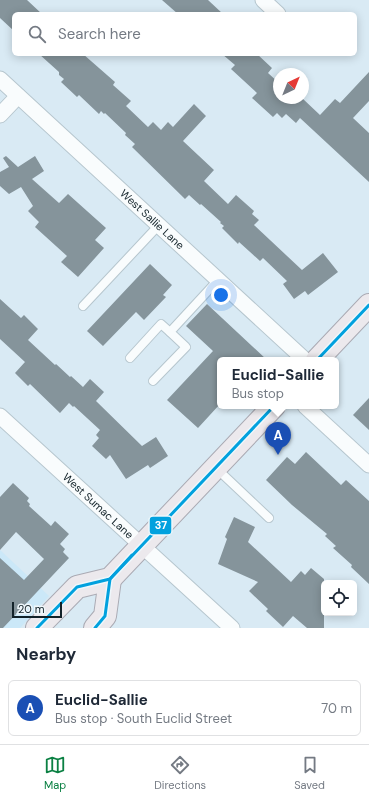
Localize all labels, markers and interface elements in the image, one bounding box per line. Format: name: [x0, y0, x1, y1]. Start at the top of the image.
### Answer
search box: [12, 12, 357, 56]
icon: search: [26, 23, 48, 45]
text: Search here: [58, 24, 141, 44]
north arrow: [273, 68, 309, 104]
street label: West Sallie Lane: [117, 186, 187, 252]
your location: [211, 285, 231, 305]
popup: [217, 357, 339, 409]
text: Euclid-Sallie: [232, 365, 324, 385]
text: Bus stop: [232, 385, 284, 402]
pin: A: [265, 422, 291, 455]
street label: West Sumac Lane: [60, 470, 136, 542]
line badge: 37: [149, 516, 172, 535]
text: 37: [155, 518, 167, 532]
map controls: [321, 580, 357, 616]
button: locate: [321, 580, 357, 616]
scale bar: [12, 600, 62, 619]
text: 20 m: [18, 602, 44, 616]
text: Nearby: [16, 643, 76, 665]
text: Euclid-Sallie: [55, 690, 148, 710]
text: A: [25, 700, 35, 717]
text: 70 m: [321, 700, 352, 717]
text: Bus stop · South Euclid Street: [55, 710, 232, 727]
tab: Map: [44, 754, 66, 792]
tab: Directions: [154, 754, 206, 792]
tab: Saved: [294, 754, 325, 792]

